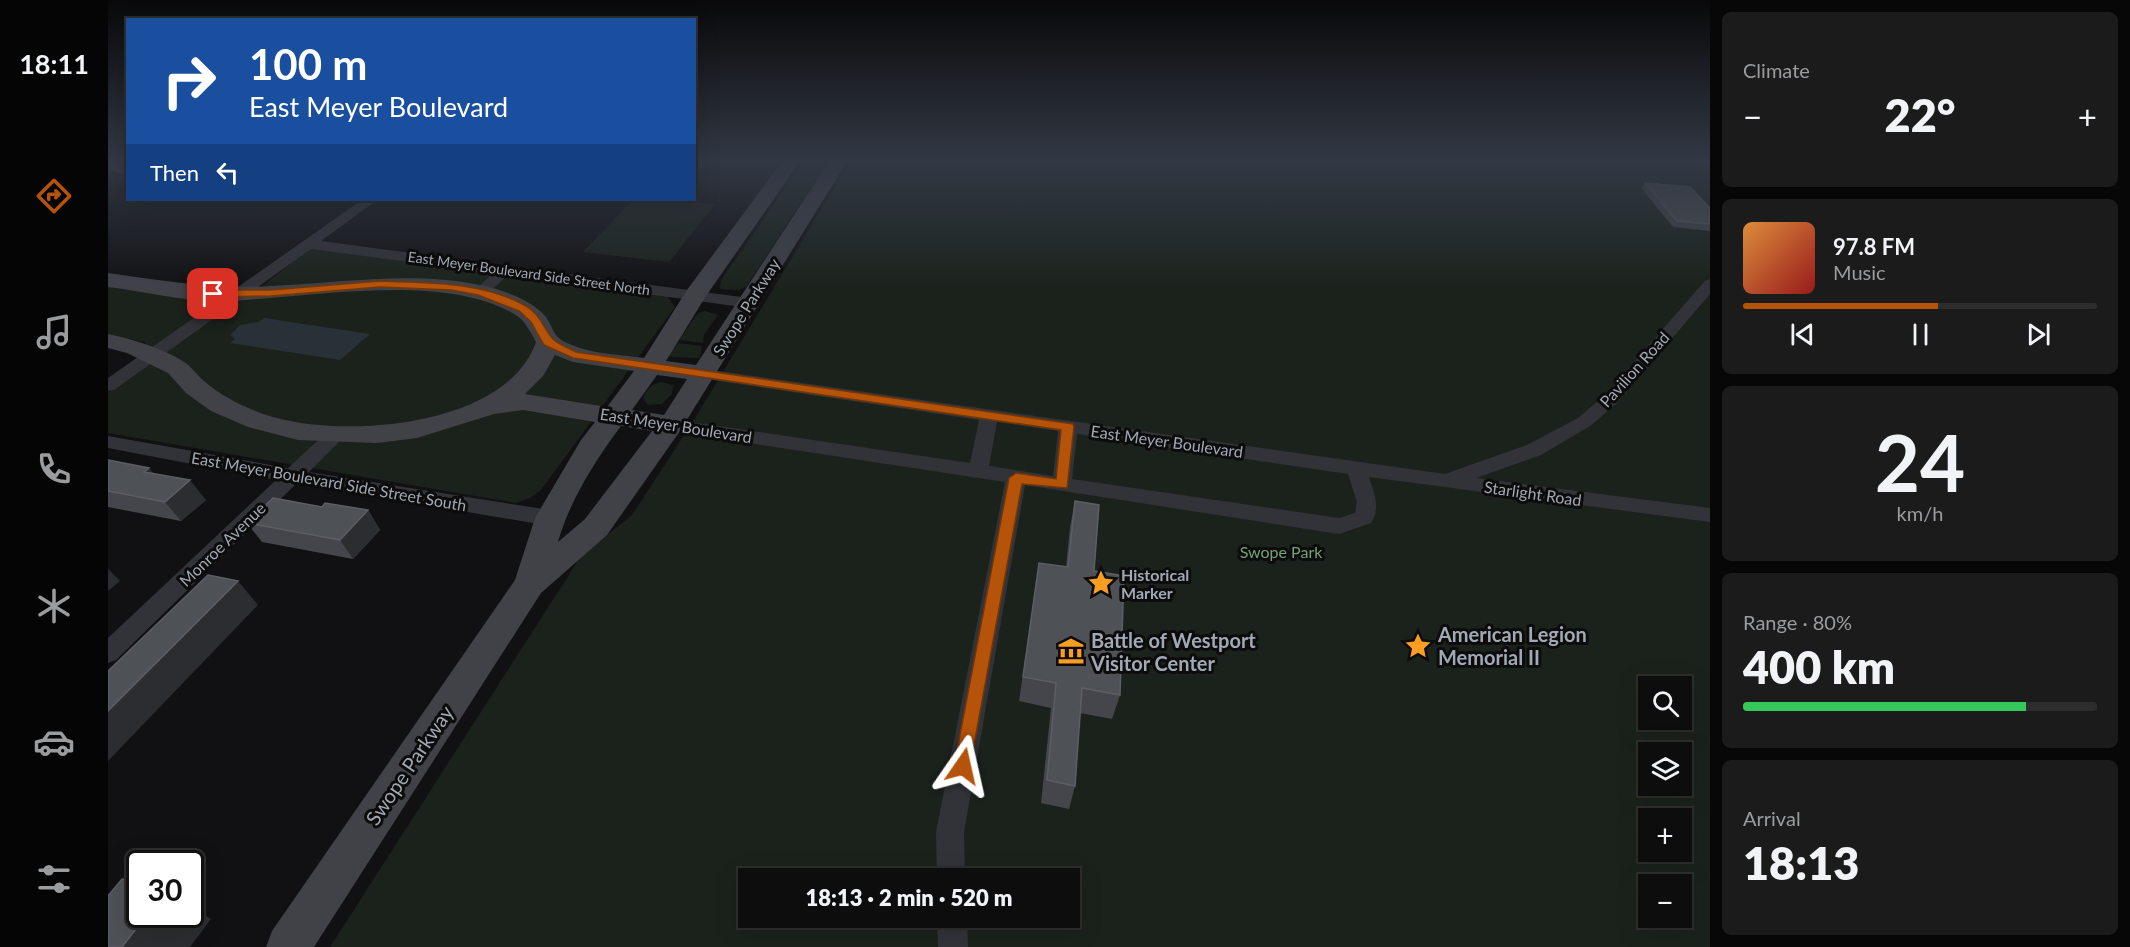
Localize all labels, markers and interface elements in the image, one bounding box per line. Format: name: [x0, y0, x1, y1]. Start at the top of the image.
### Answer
text: 100 m: [249, 39, 367, 89]
icon: right: [150, 42, 228, 120]
text: 18:11: [19, 47, 89, 80]
text: Climate: [1743, 58, 1810, 82]
text: 22°: [1885, 88, 1955, 142]
text: East Meyer Boulevard: [249, 90, 508, 123]
text: −: [1743, 96, 1762, 136]
text: +: [2078, 96, 2097, 136]
icon: left: [211, 156, 244, 189]
text: Then: [150, 159, 199, 186]
icon: directions: [33, 175, 75, 217]
text: 97.8 FM: [1833, 233, 1915, 260]
street label: East Meyer Boulevard Side Street North: [407, 248, 651, 298]
street label: Swope Parkway: [708, 254, 784, 359]
text: Music: [1833, 260, 1886, 284]
pin: [187, 268, 238, 319]
icon: arrive: [196, 277, 229, 310]
icon: music: [33, 311, 75, 353]
icon: previous: [1786, 318, 1819, 351]
icon: pause: [1904, 318, 1937, 351]
icon: next: [2022, 318, 2055, 351]
street label: Pavilion Road: [1595, 328, 1673, 410]
street label: East Meyer Boulevard: [599, 404, 753, 446]
text: 24: [1875, 415, 1965, 509]
street label: East Meyer Boulevard: [1090, 421, 1244, 461]
street label: East Meyer Boulevard Side Street South: [190, 447, 468, 515]
icon: phone: [33, 448, 75, 490]
street label: Starlight Road: [1483, 477, 1583, 509]
street label: Monroe Avenue: [175, 498, 269, 590]
text: km/h: [1897, 501, 1943, 525]
park label: Swope Park: [1240, 542, 1323, 561]
place label: Historical Marker: [1121, 565, 1189, 602]
place icon: Historical Marker: [1086, 568, 1116, 598]
icon: climate: [33, 585, 75, 627]
text: Range · 80%: [1743, 610, 1852, 634]
place label: American Legion Memorial II: [1437, 622, 1587, 669]
place label: Battle of Westport Visitor Center: [1090, 628, 1256, 675]
place icon: American Legion Memorial II: [1403, 631, 1433, 661]
museum icon: Battle of Westport Visitor Center: [1056, 636, 1086, 666]
text: 400 km: [1743, 640, 1895, 694]
map controls: [1638, 676, 1692, 928]
button: search: [1638, 676, 1692, 730]
street label: Swope Parkway: [360, 700, 458, 829]
icon: car: [33, 721, 75, 763]
position arrow: [931, 734, 995, 798]
button: layers: [1638, 742, 1692, 796]
text: Arrival: [1743, 806, 1801, 830]
button: +: [1638, 808, 1692, 862]
text: 18:13: [1743, 836, 1859, 890]
speed limit sign: 30: [126, 850, 204, 928]
icon: filters: [33, 858, 75, 900]
button: −: [1638, 874, 1692, 928]
text: 18:13 · 2 min · 520 m: [806, 884, 1012, 911]

